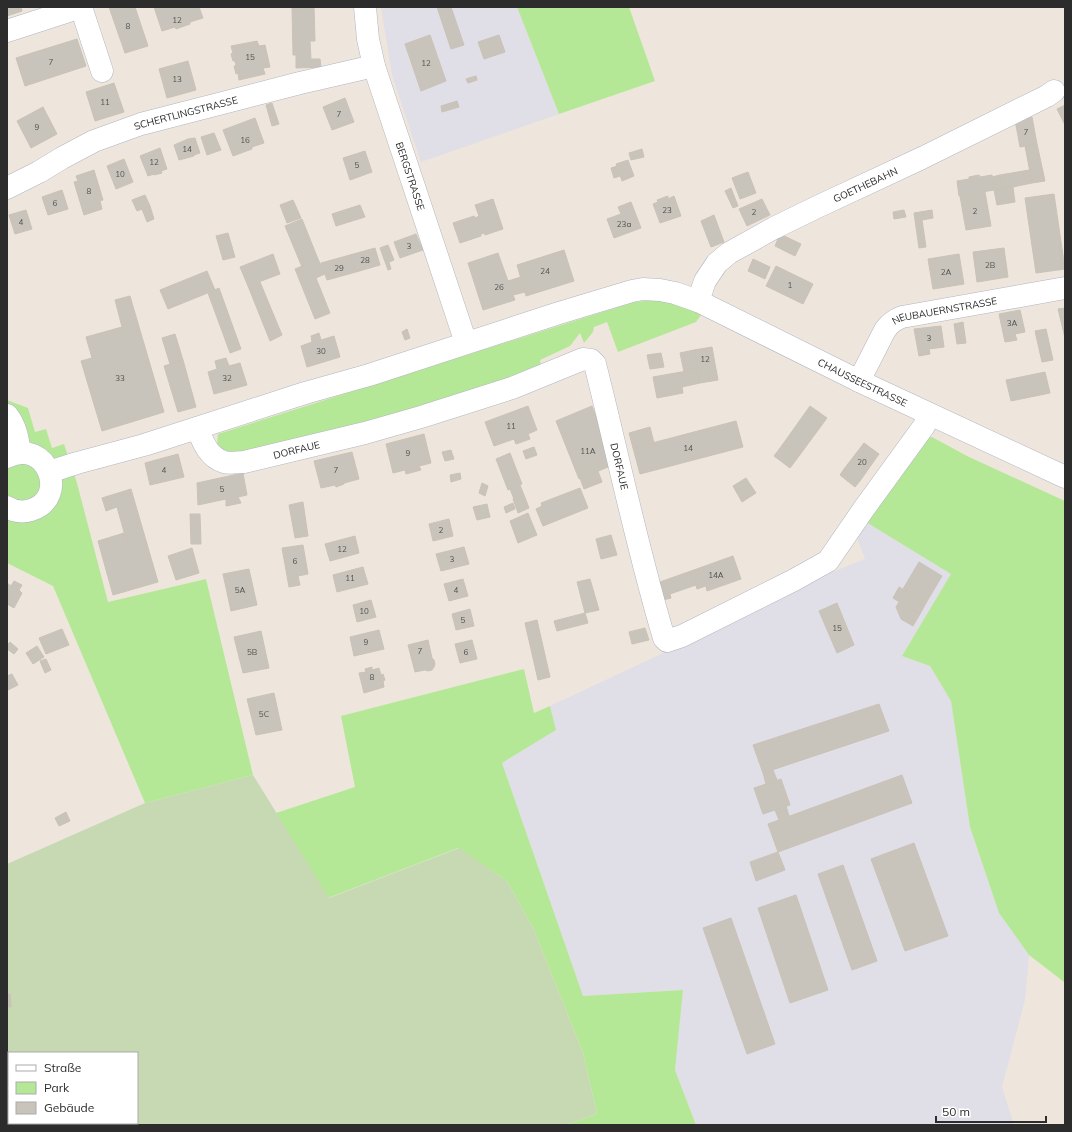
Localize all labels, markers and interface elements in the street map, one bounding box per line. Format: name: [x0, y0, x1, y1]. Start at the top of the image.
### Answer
house number: 12: [172, 15, 182, 25]
house number: 8: [126, 21, 131, 31]
house number: 15: [245, 52, 255, 62]
house number: 7: [49, 57, 54, 67]
house number: 12: [421, 58, 431, 68]
house number: 13: [172, 74, 182, 84]
street label: SCHERTLINGSTRASSE: [132, 93, 239, 133]
house number: 11: [100, 97, 110, 107]
house number: 7: [337, 109, 342, 119]
house number: 9: [35, 122, 40, 132]
house number: 7: [1024, 127, 1029, 137]
house number: 16: [240, 135, 250, 145]
street label: BERGSTRASSE: [393, 140, 428, 212]
house number: 14: [182, 144, 192, 154]
house number: 12: [149, 157, 159, 167]
house number: 5: [355, 160, 360, 170]
street label: GOETHEBAHN: [831, 164, 900, 205]
house number: 10: [115, 169, 125, 179]
house number: 8: [87, 186, 92, 196]
house number: 6: [53, 198, 58, 208]
house number: 23: [662, 205, 672, 215]
house number: 2: [973, 206, 978, 216]
house number: 2: [752, 207, 757, 217]
house number: 4: [19, 217, 24, 227]
house number: 23a: [617, 219, 631, 229]
house number: 3: [407, 241, 412, 251]
house number: 28: [360, 255, 370, 265]
house number: 2B: [985, 260, 995, 270]
house number: 29: [334, 263, 344, 273]
house number: 24: [540, 266, 550, 276]
house number: 2A: [941, 267, 951, 277]
house number: 1: [788, 280, 793, 290]
house number: 26: [494, 282, 504, 292]
street label: NEUBAUERNSTRASSE: [889, 294, 998, 327]
house number: 3A: [1007, 318, 1017, 328]
house number: 3: [927, 333, 932, 343]
house number: 30: [316, 346, 326, 356]
house number: 12: [700, 354, 710, 364]
street label: CHAUSSEESTRASSE: [816, 355, 910, 409]
house number: 33: [115, 373, 125, 383]
house number: 32: [222, 373, 232, 383]
house number: 11: [506, 421, 516, 431]
street label: DORFAUE: [272, 438, 321, 461]
street label: DORFAUE: [608, 442, 632, 491]
house number: 14: [683, 443, 693, 453]
house number: 11A: [580, 446, 596, 456]
house number: 9: [406, 448, 411, 458]
house number: 20: [857, 457, 867, 467]
house number: 4: [162, 465, 167, 475]
house number: 7: [334, 465, 339, 475]
house number: 5: [220, 484, 225, 494]
house number: 2: [439, 525, 444, 535]
house number: 12: [337, 544, 347, 554]
house number: 3: [450, 554, 455, 564]
house number: 6: [293, 556, 298, 566]
house number: 14A: [708, 570, 724, 580]
house number: 11: [345, 573, 355, 583]
house number: 5A: [235, 585, 245, 595]
house number: 4: [454, 585, 459, 595]
house number: 10: [359, 606, 369, 616]
house number: 5: [461, 615, 466, 625]
house number: 15: [832, 623, 842, 633]
house number: 9: [364, 637, 369, 647]
house number: 7: [418, 646, 423, 656]
house number: 5B: [247, 647, 257, 657]
house number: 6: [464, 647, 469, 657]
house number: 8: [370, 672, 375, 682]
house number: 5C: [259, 709, 270, 719]
legend: [8, 1052, 138, 1124]
text: Straße: [44, 1060, 81, 1075]
text: Park: [44, 1080, 70, 1095]
scale bar: [936, 1098, 1046, 1124]
text: Gebäude: [44, 1100, 94, 1115]
text: 50 m: [942, 1104, 970, 1119]

